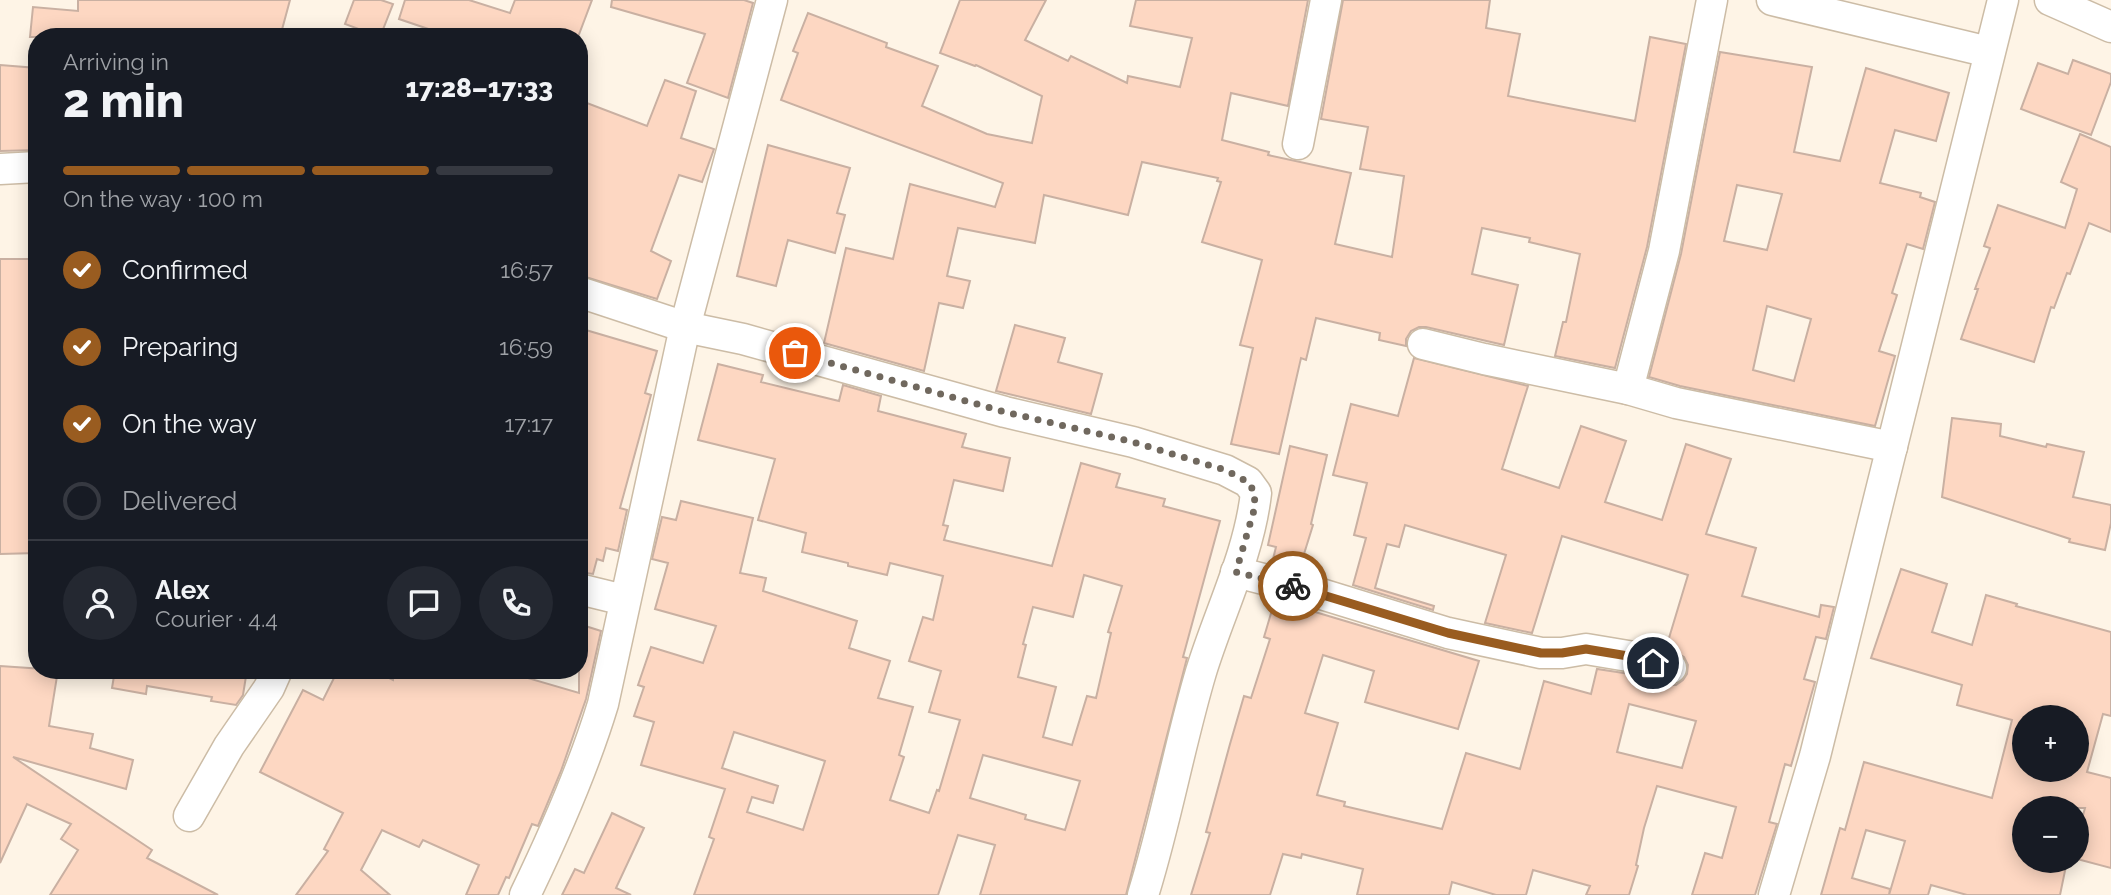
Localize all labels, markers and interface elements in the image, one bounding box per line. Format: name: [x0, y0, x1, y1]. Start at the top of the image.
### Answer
text: Arriving in: [63, 48, 169, 75]
text: 17:28–17:33: [405, 73, 553, 103]
text: 2 min: [63, 74, 184, 128]
text: On the way · 100 m: [63, 185, 263, 212]
icon: check: [63, 251, 101, 289]
text: Confirmed: [122, 255, 248, 285]
text: 16:57: [500, 256, 553, 283]
pin: [765, 323, 825, 383]
icon: check: [63, 328, 101, 366]
text: Preparing: [122, 332, 238, 362]
text: 16:59: [499, 333, 553, 360]
icon: bag: [776, 334, 814, 372]
icon: check: [63, 405, 101, 443]
text: On the way: [122, 409, 257, 439]
text: 17:17: [505, 410, 553, 437]
text: Delivered: [122, 486, 237, 516]
courier: [1258, 551, 1328, 621]
button: person: [63, 566, 137, 640]
button: chat: [387, 566, 461, 640]
button: phone: [479, 566, 553, 640]
icon: bike: [1274, 567, 1312, 605]
text: Alex: [155, 575, 210, 605]
text: Courier · 4.4: [155, 605, 278, 632]
pin: [1623, 633, 1683, 693]
icon: home: [1634, 644, 1672, 682]
map controls: [2012, 705, 2089, 873]
button: +: [2012, 705, 2089, 782]
button: −: [2012, 796, 2089, 873]

